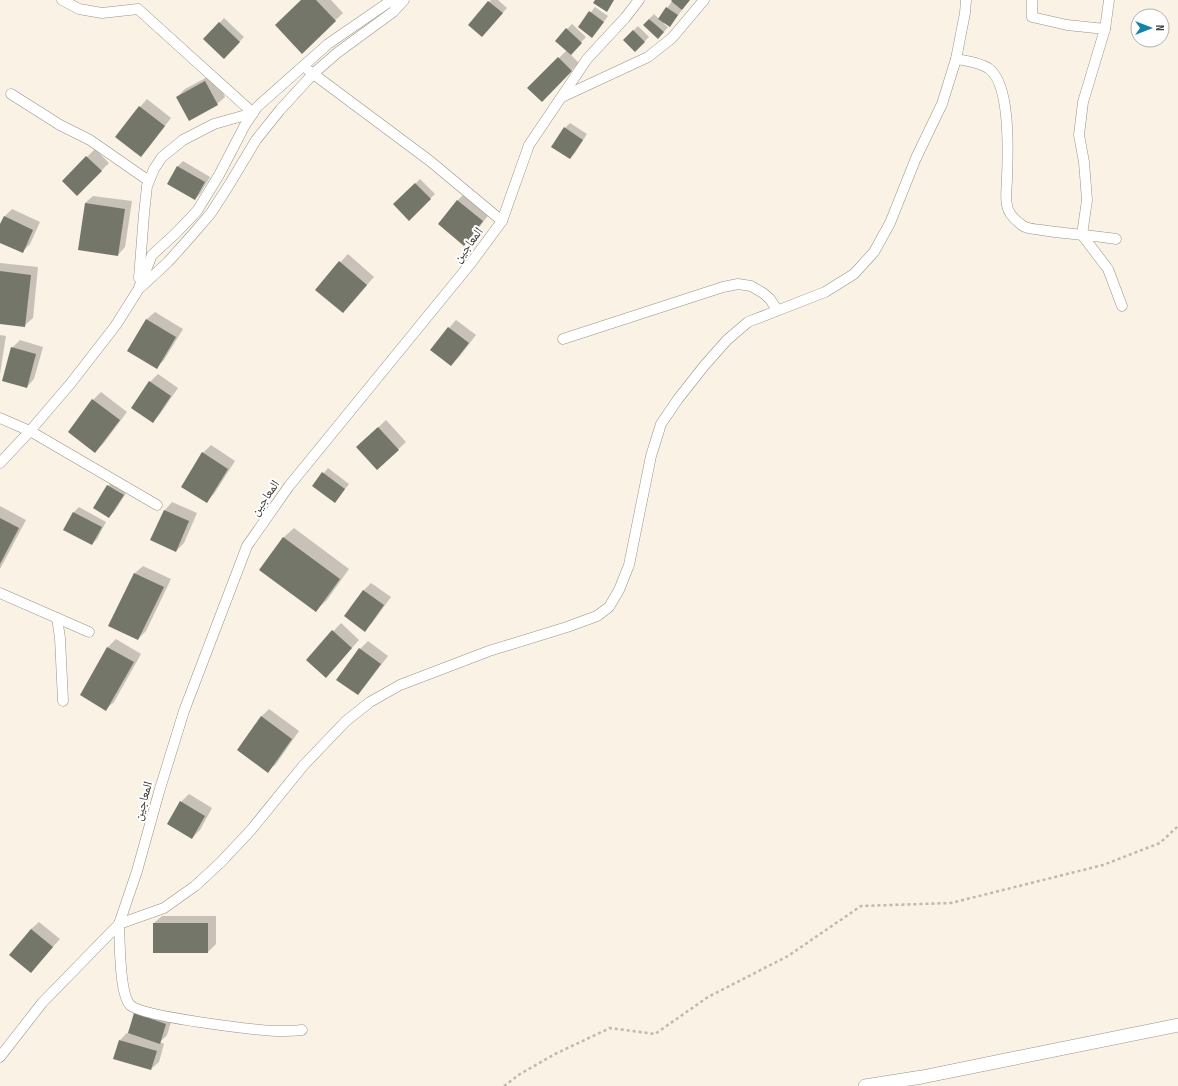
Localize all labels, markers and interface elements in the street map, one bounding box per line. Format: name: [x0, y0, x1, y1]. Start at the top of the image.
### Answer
north arrow: [1130, 8, 1170, 48]
text: N: [1153, 25, 1166, 31]
street label: المعاجين: [449, 224, 487, 266]
street label: المعاجين: [247, 477, 283, 519]
street label: المعاجين: [130, 779, 156, 823]

